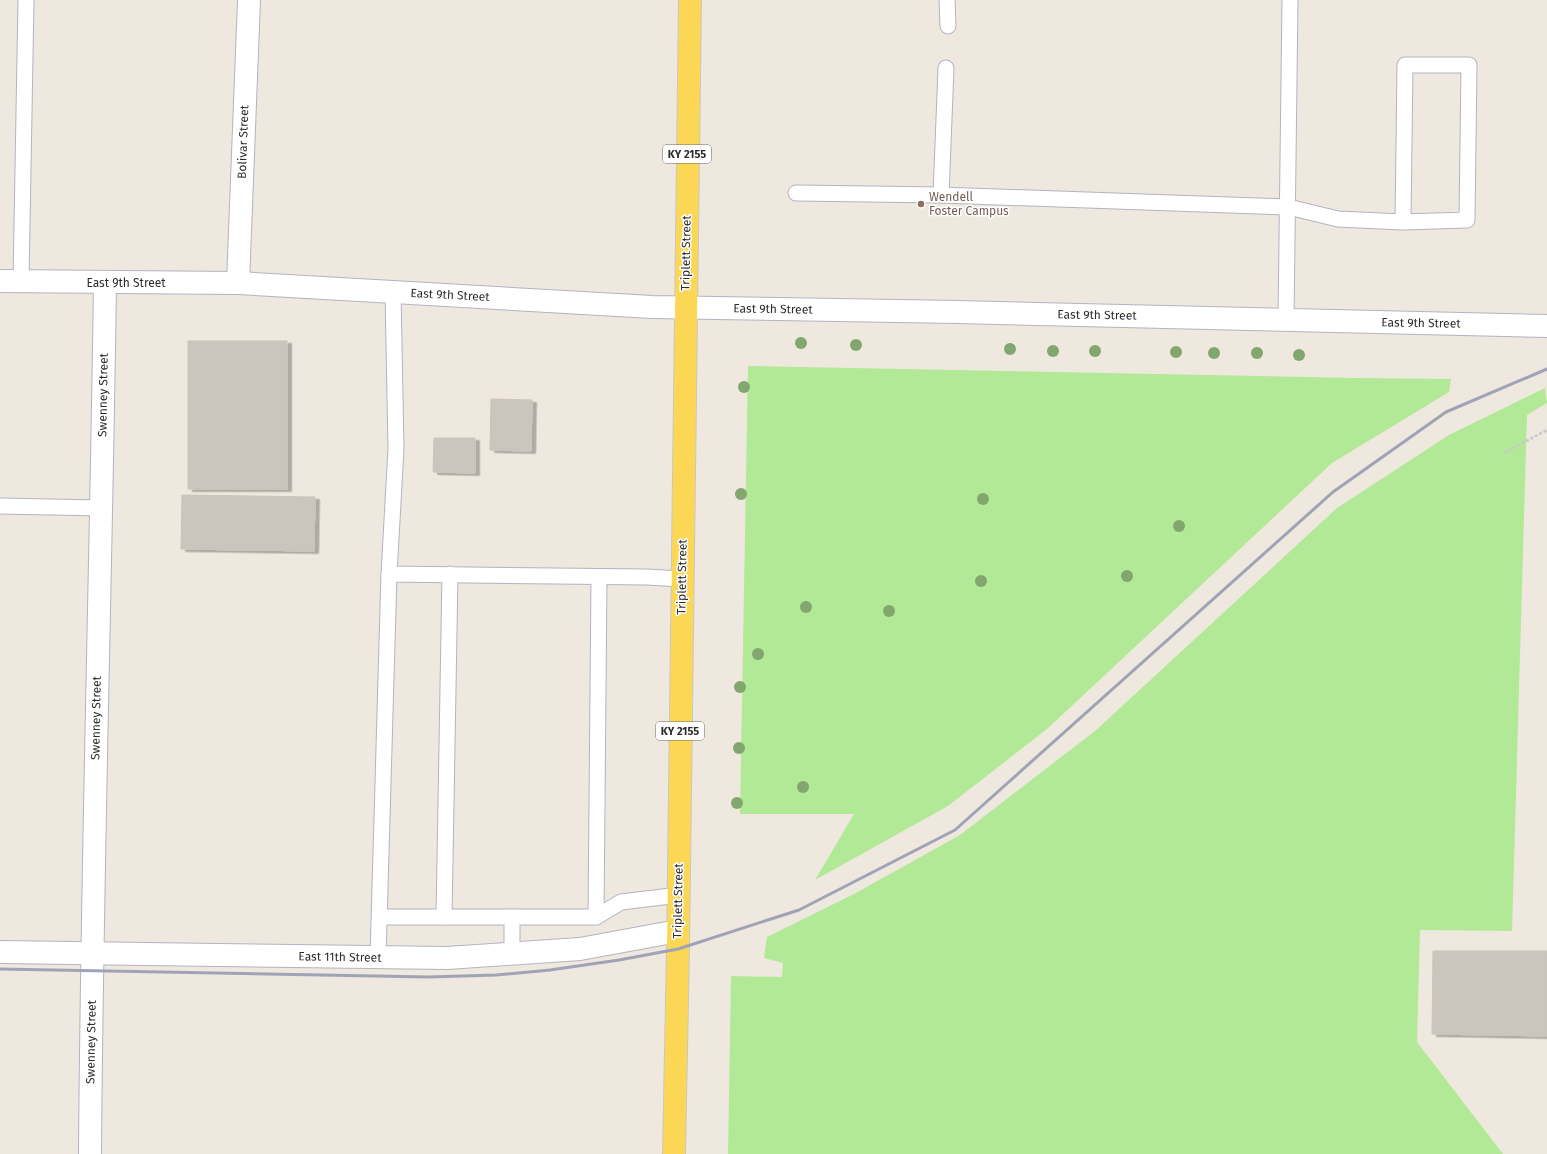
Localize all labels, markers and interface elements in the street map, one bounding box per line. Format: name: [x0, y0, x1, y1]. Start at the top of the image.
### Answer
street label: Bolivar Street: [235, 104, 251, 179]
road number: KY 2155: [663, 145, 711, 163]
place label: Wendell Foster Campus: [929, 190, 1009, 218]
marker: Wendell Foster Campus: [916, 199, 926, 209]
street label: Triplett Street: [678, 215, 694, 291]
street label: East 9th Street: [86, 276, 166, 290]
street label: East 9th Street: [410, 286, 491, 304]
street label: East 9th Street: [733, 301, 813, 317]
street label: East 9th Street: [1057, 307, 1137, 323]
street label: East 9th Street: [1381, 315, 1461, 331]
street label: Swenney Street: [95, 352, 111, 437]
street label: Triplett Street: [674, 539, 690, 615]
street label: Swenney Street: [88, 675, 104, 760]
road number: KY 2155: [656, 722, 704, 740]
street label: Triplett Street: [670, 863, 686, 939]
street label: East 11th Street: [298, 949, 382, 965]
street label: Swenney Street: [83, 999, 99, 1084]

